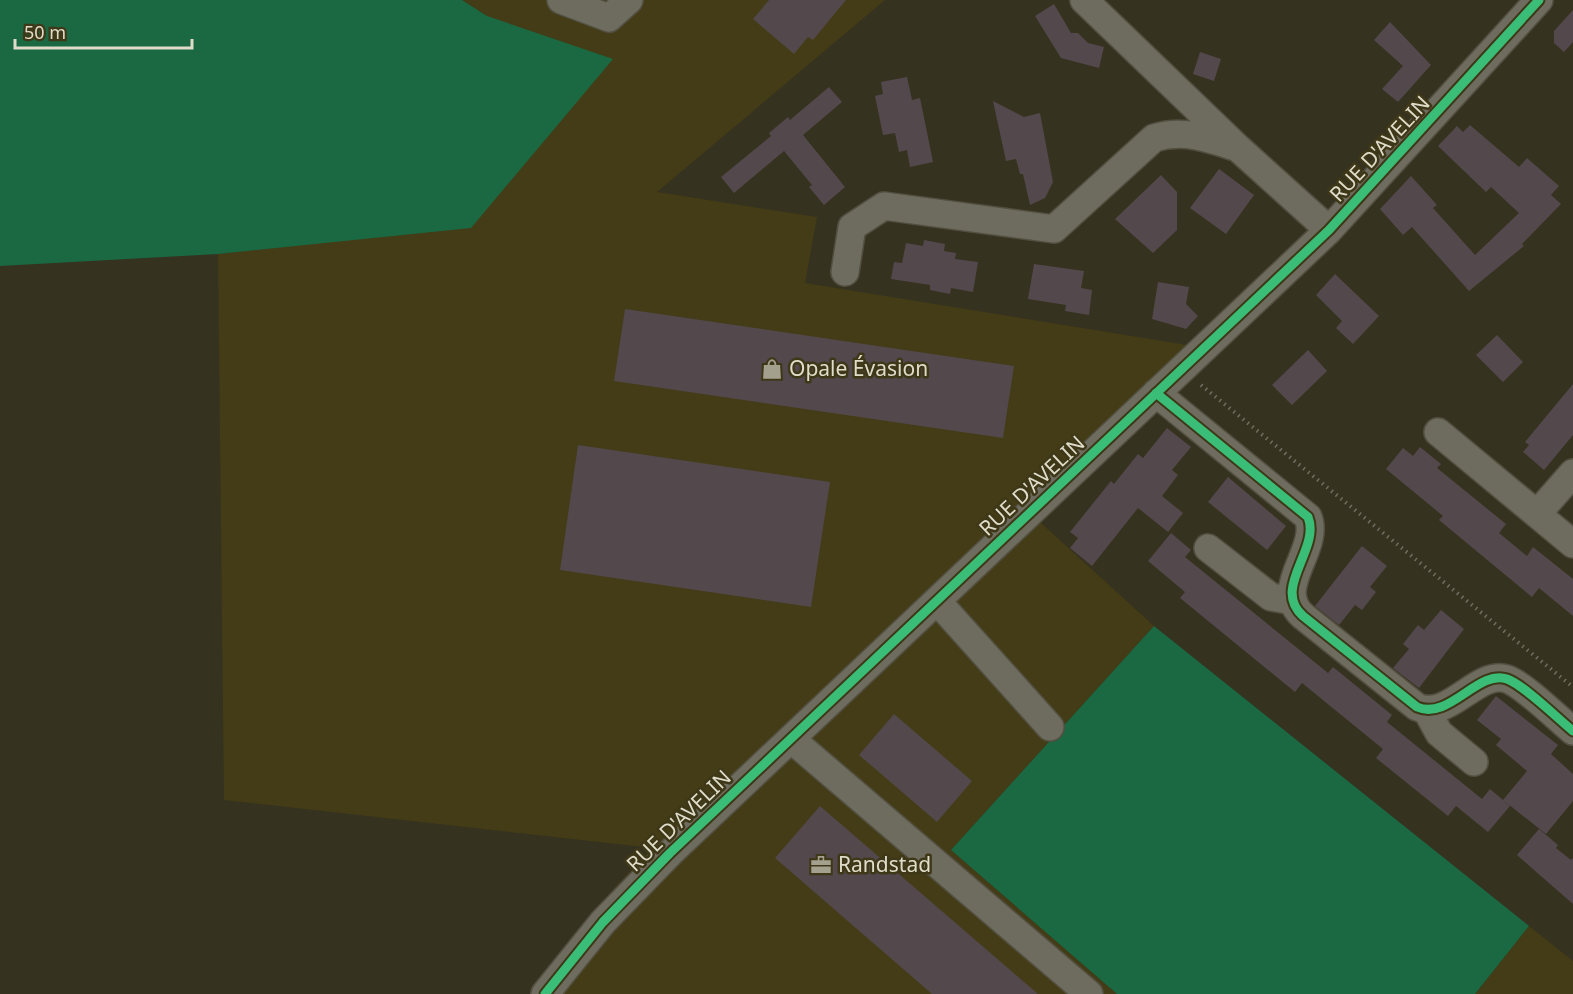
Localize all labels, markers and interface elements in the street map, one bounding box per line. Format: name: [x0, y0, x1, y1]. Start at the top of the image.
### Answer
scale bar: [15, 12, 192, 50]
text: 50 m: [24, 20, 66, 44]
street label: RUE D'AVELIN: [1323, 89, 1436, 207]
place label: Opale Évasion: [789, 354, 928, 382]
shop icon: Opale Évasion: [760, 357, 784, 381]
street label: RUE D'AVELIN: [972, 429, 1090, 542]
street label: RUE D'AVELIN: [620, 763, 737, 877]
place label: Randstad: [838, 850, 931, 878]
office icon: Randstad: [809, 853, 833, 877]

